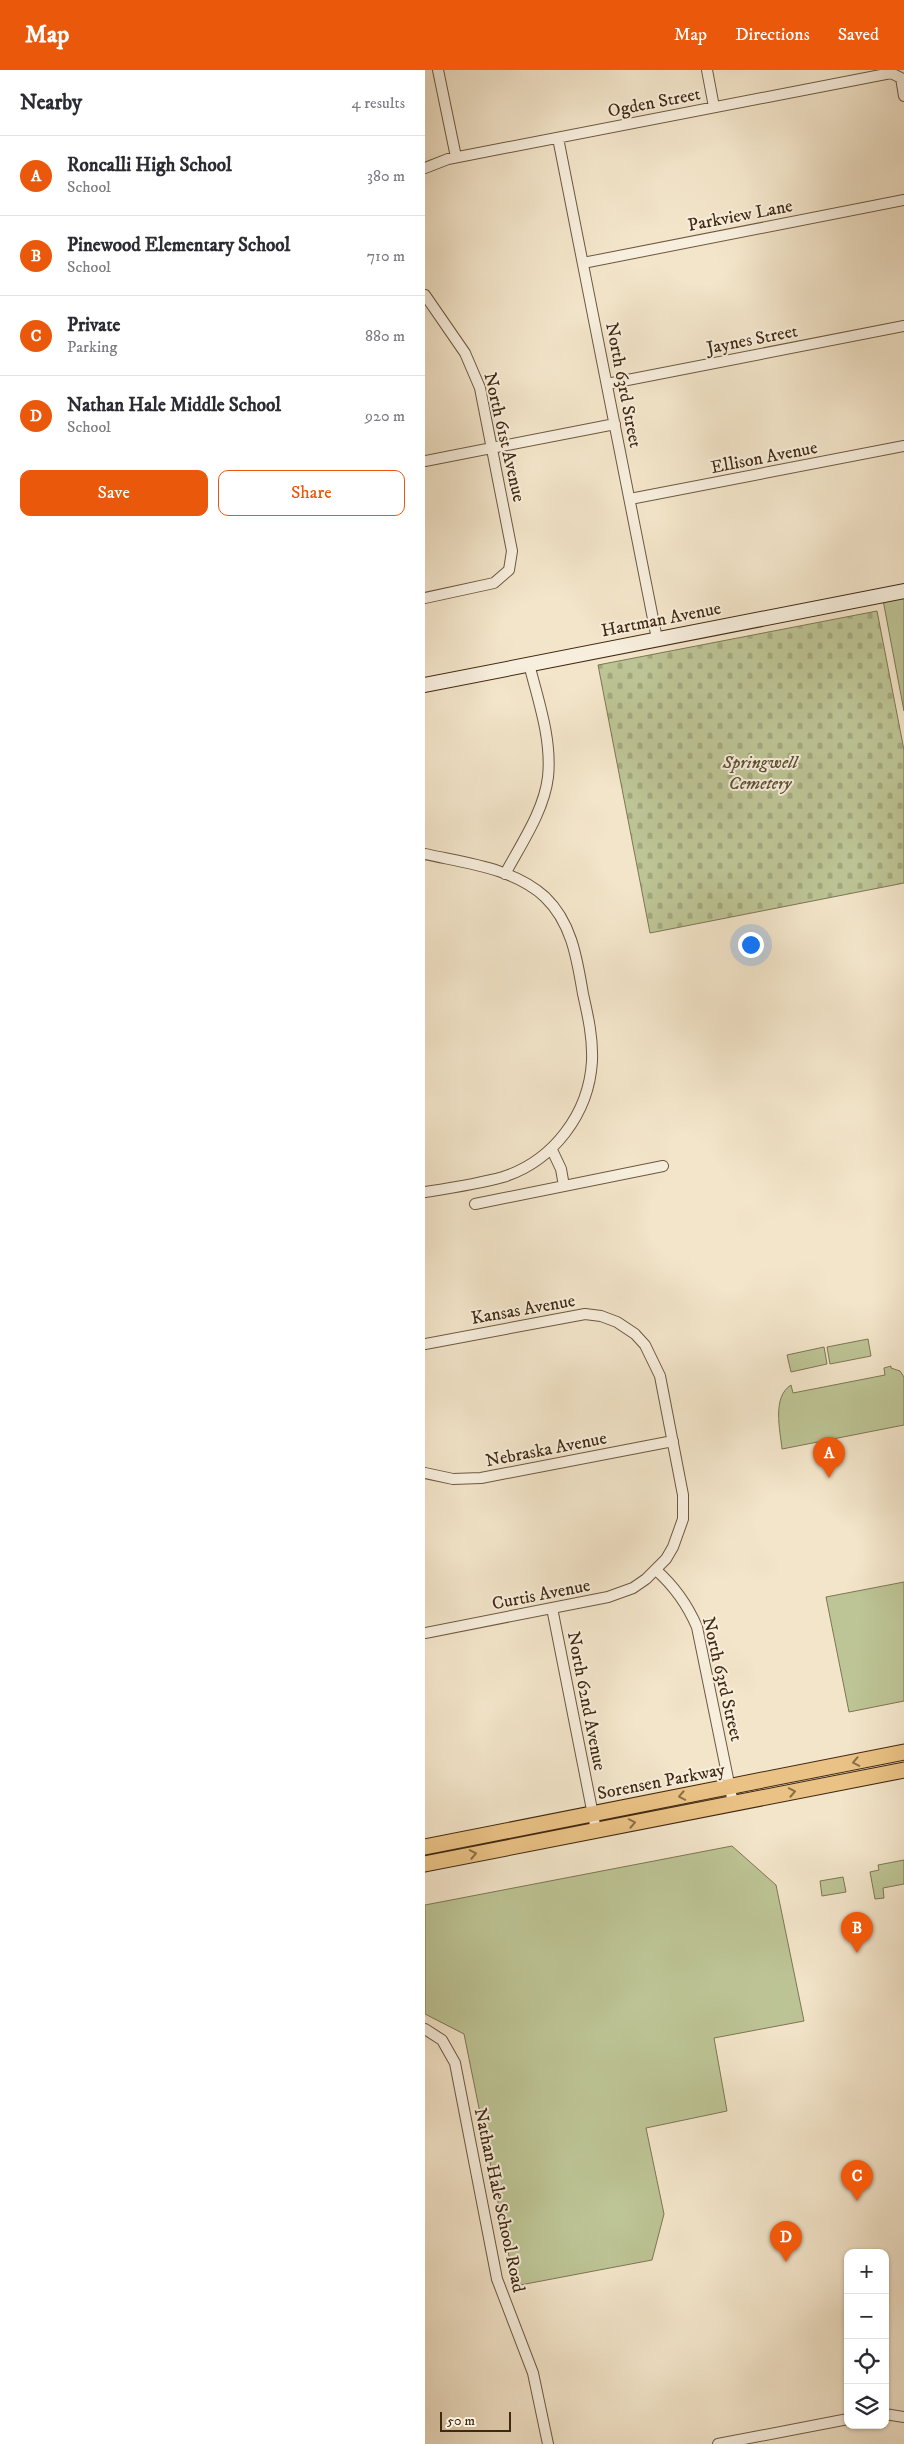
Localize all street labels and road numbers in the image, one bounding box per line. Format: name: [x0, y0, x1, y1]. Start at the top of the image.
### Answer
street label: Ogden Street: [606, 83, 703, 123]
street label: Parkview Lane: [686, 195, 795, 237]
street label: Jaynes Street: [703, 320, 800, 360]
street label: North 63rd Street: [600, 321, 646, 450]
street label: North 61st Avenue: [478, 370, 530, 504]
street label: Ellison Avenue: [709, 437, 819, 479]
street label: Hartman Avenue: [599, 598, 723, 642]
street label: Kansas Avenue: [469, 1290, 577, 1330]
street label: Nebraska Avenue: [484, 1427, 609, 1473]
street label: Curtis Avenue: [490, 1575, 592, 1615]
street label: North 63rd Street: [697, 1615, 747, 1744]
street label: North 62nd Avenue: [562, 1630, 610, 1773]
street label: Sorensen Parkway: [595, 1759, 727, 1805]
street label: Nathan Hale School Road: [469, 2106, 529, 2294]

